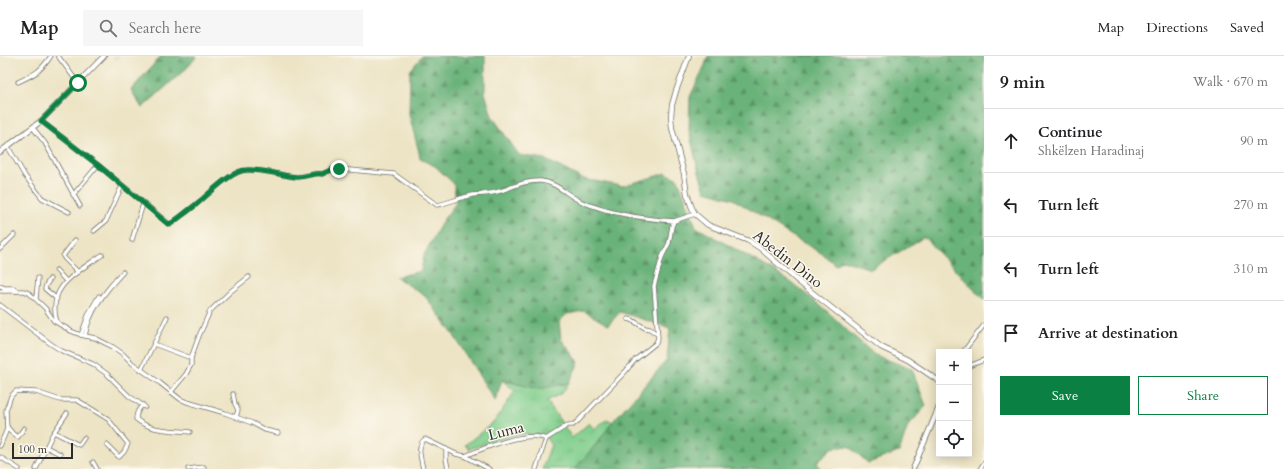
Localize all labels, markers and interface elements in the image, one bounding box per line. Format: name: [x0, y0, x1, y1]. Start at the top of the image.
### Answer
search box: [83, 10, 363, 46]
text: Map: [20, 15, 59, 41]
icon: search: [97, 17, 119, 39]
text: Search here: [129, 18, 201, 38]
text: Map: [1098, 18, 1124, 37]
text: Directions: [1146, 18, 1208, 37]
text: Saved: [1230, 18, 1264, 37]
text: 9 min: [1000, 71, 1045, 94]
text: Walk · 670 m: [1193, 73, 1268, 91]
route start: [69, 74, 87, 92]
text: Continue: [1038, 122, 1103, 142]
icon: ahead: [1000, 130, 1022, 152]
text: 90 m: [1240, 132, 1268, 150]
text: Shkëlzen Haradinaj: [1038, 142, 1145, 160]
route end: [330, 160, 348, 178]
icon: left: [1000, 194, 1022, 216]
text: Turn left: [1038, 195, 1099, 215]
text: 270 m: [1234, 196, 1268, 214]
street label: Abedin Dino: [749, 225, 827, 293]
icon: left: [1000, 258, 1022, 280]
text: Turn left: [1038, 259, 1099, 279]
text: 310 m: [1234, 260, 1268, 278]
icon: arrive: [1000, 322, 1022, 344]
text: Arrive at destination: [1038, 323, 1178, 343]
map controls: [936, 349, 972, 457]
button: +: [936, 349, 972, 385]
button: Save: [1000, 376, 1130, 415]
button: Share: [1138, 376, 1268, 415]
button: −: [936, 385, 972, 421]
street label: Luma: [486, 417, 527, 445]
button: locate: [936, 421, 972, 457]
scale bar: [12, 441, 73, 460]
text: 100 m: [18, 442, 47, 457]

